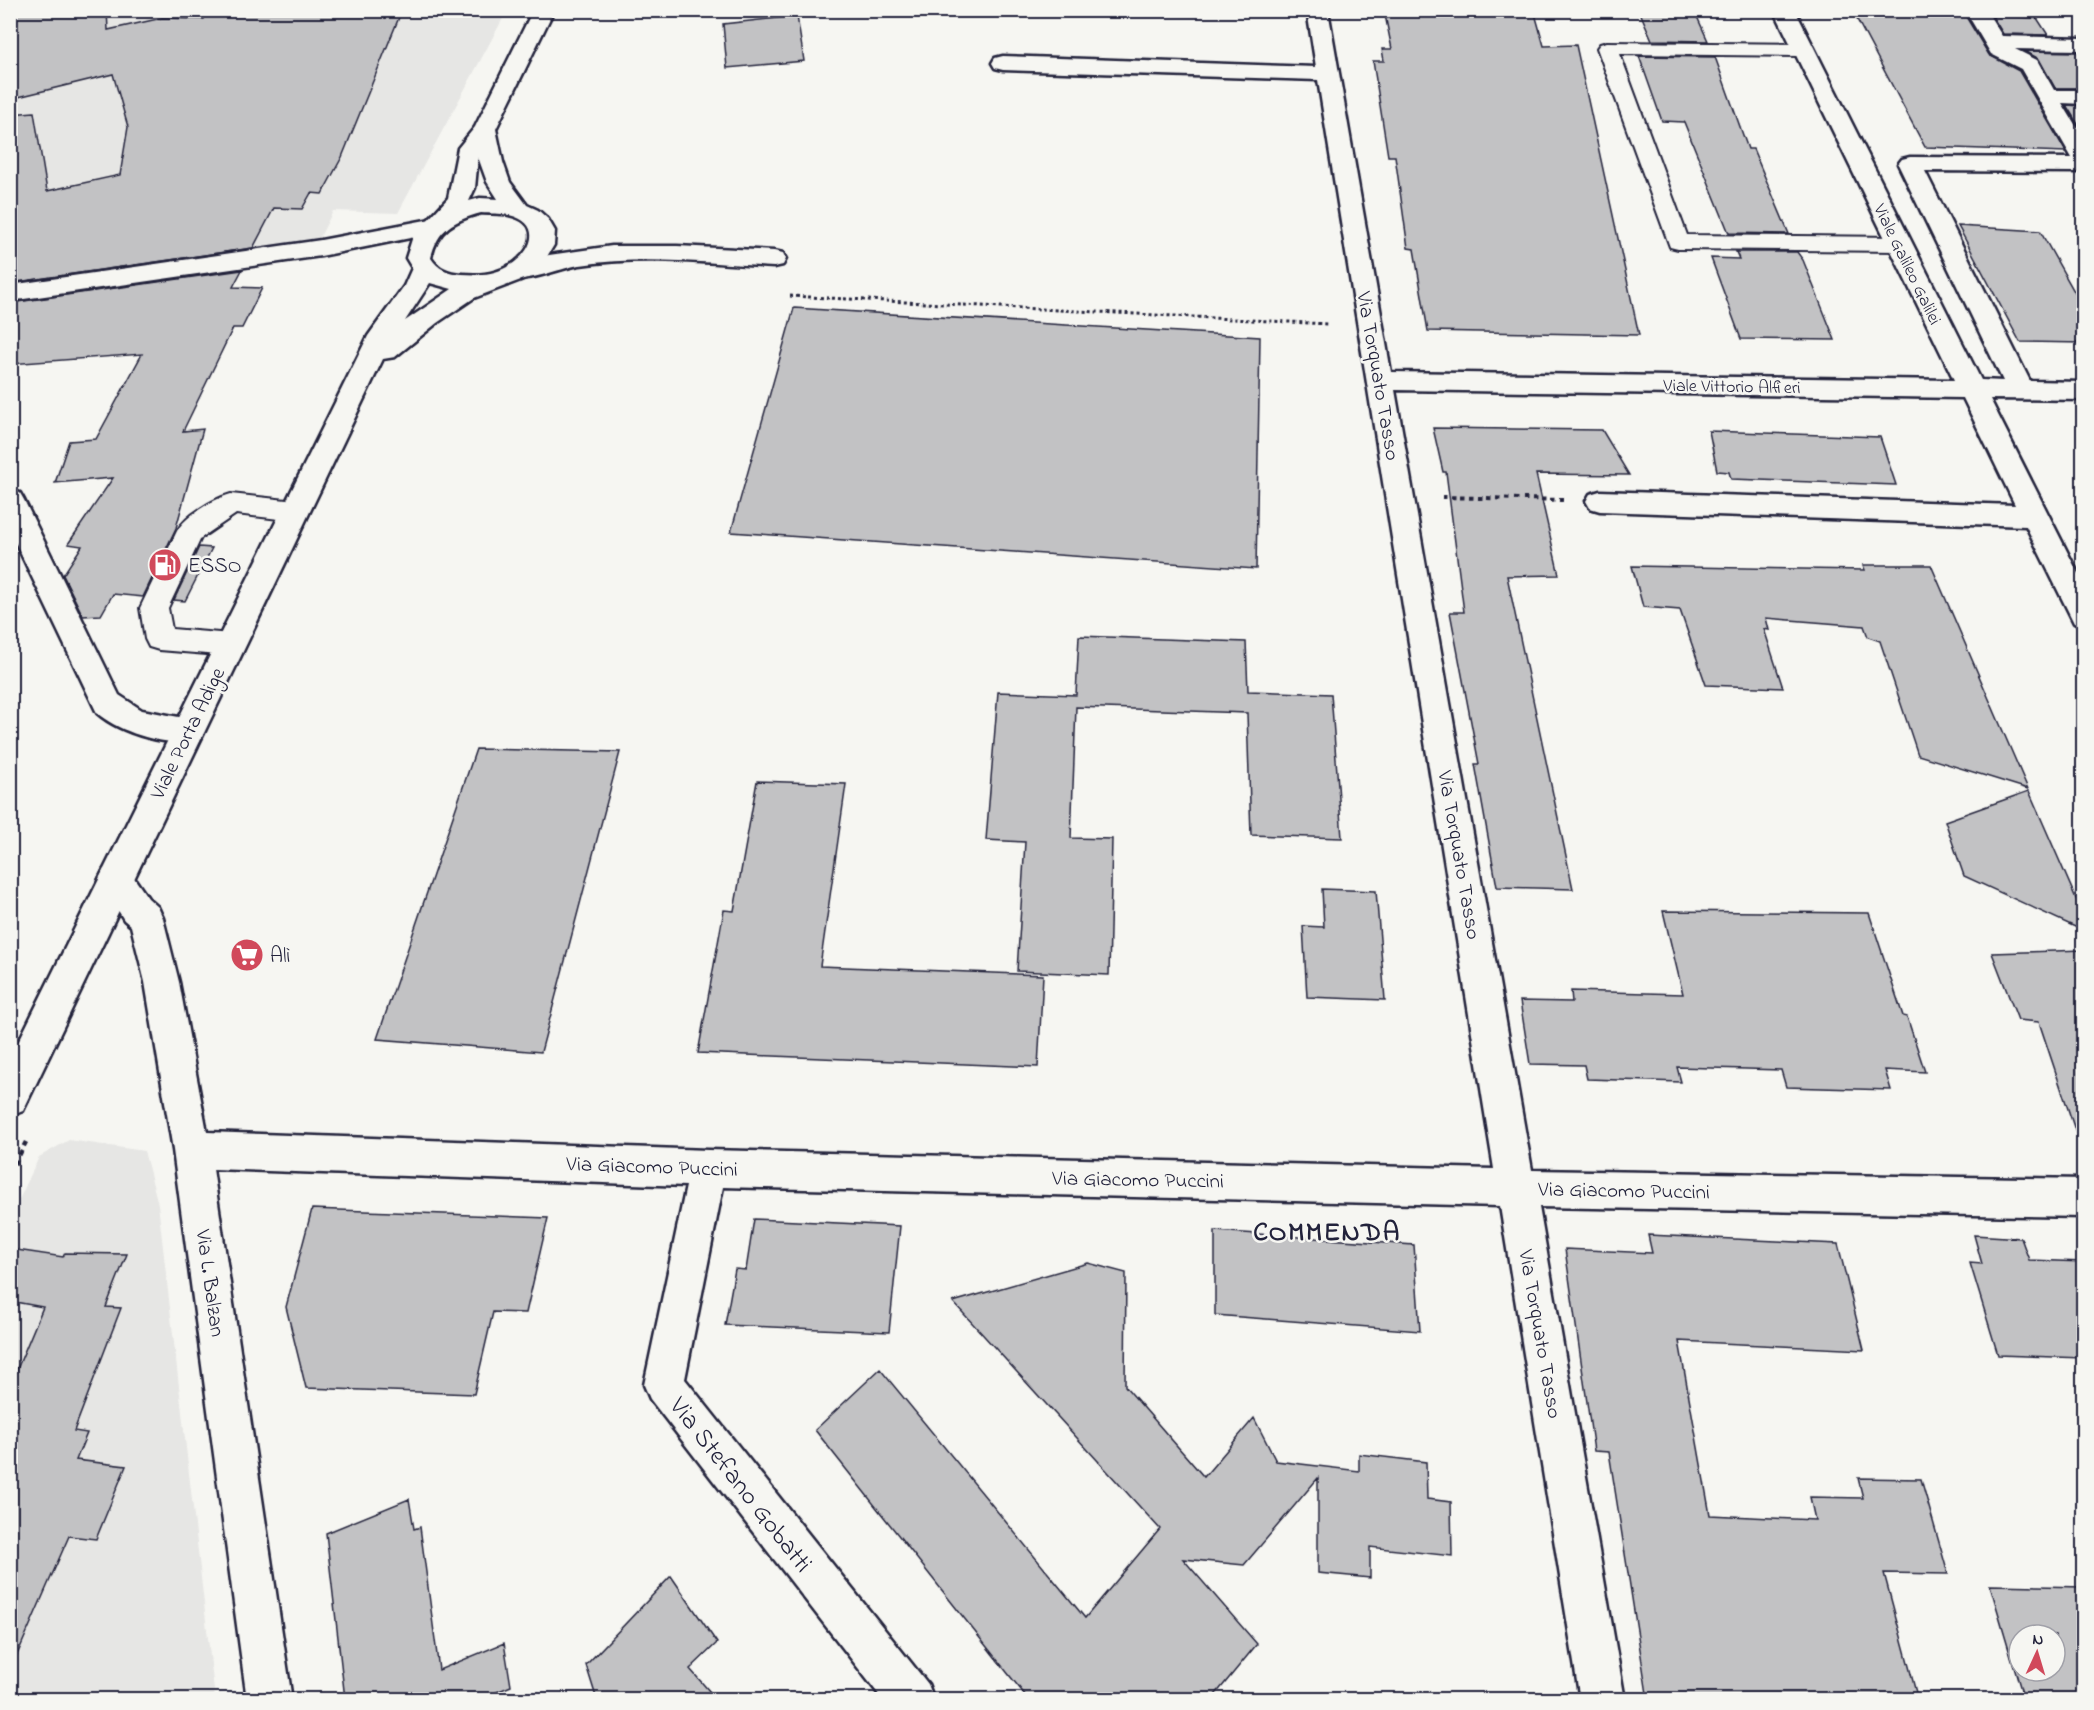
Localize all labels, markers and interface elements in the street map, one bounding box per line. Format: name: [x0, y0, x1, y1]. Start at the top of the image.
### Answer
street label: Viale Galileo Galilei: [1865, 199, 1947, 330]
street label: Via Torquato Tasso: [1347, 289, 1407, 463]
street label: Viale Vittorio Alfieri: [1662, 374, 1801, 402]
fuel station icon: ESSO: [147, 547, 183, 583]
place label: ESSO: [188, 552, 242, 582]
street label: Viale Porta Adige: [143, 662, 236, 807]
street label: Via Torquato Tasso: [1428, 768, 1488, 942]
supermarket icon: Alì: [229, 937, 265, 973]
place label: Alì: [270, 942, 290, 972]
street label: Via Giacomo Puccini: [565, 1150, 738, 1186]
street label: Via Giacomo Puccini: [1051, 1164, 1224, 1197]
street label: Via Giacomo Puccini: [1537, 1175, 1710, 1208]
district label: COMMENDA: [1253, 1214, 1401, 1253]
street label: Via L. Balzan: [187, 1227, 231, 1339]
street label: Via Torquato Tasso: [1509, 1247, 1569, 1421]
street label: Via Stefano Gobatti: [658, 1389, 820, 1582]
north arrow: [2007, 1623, 2067, 1683]
text: N: [2032, 1628, 2044, 1652]

